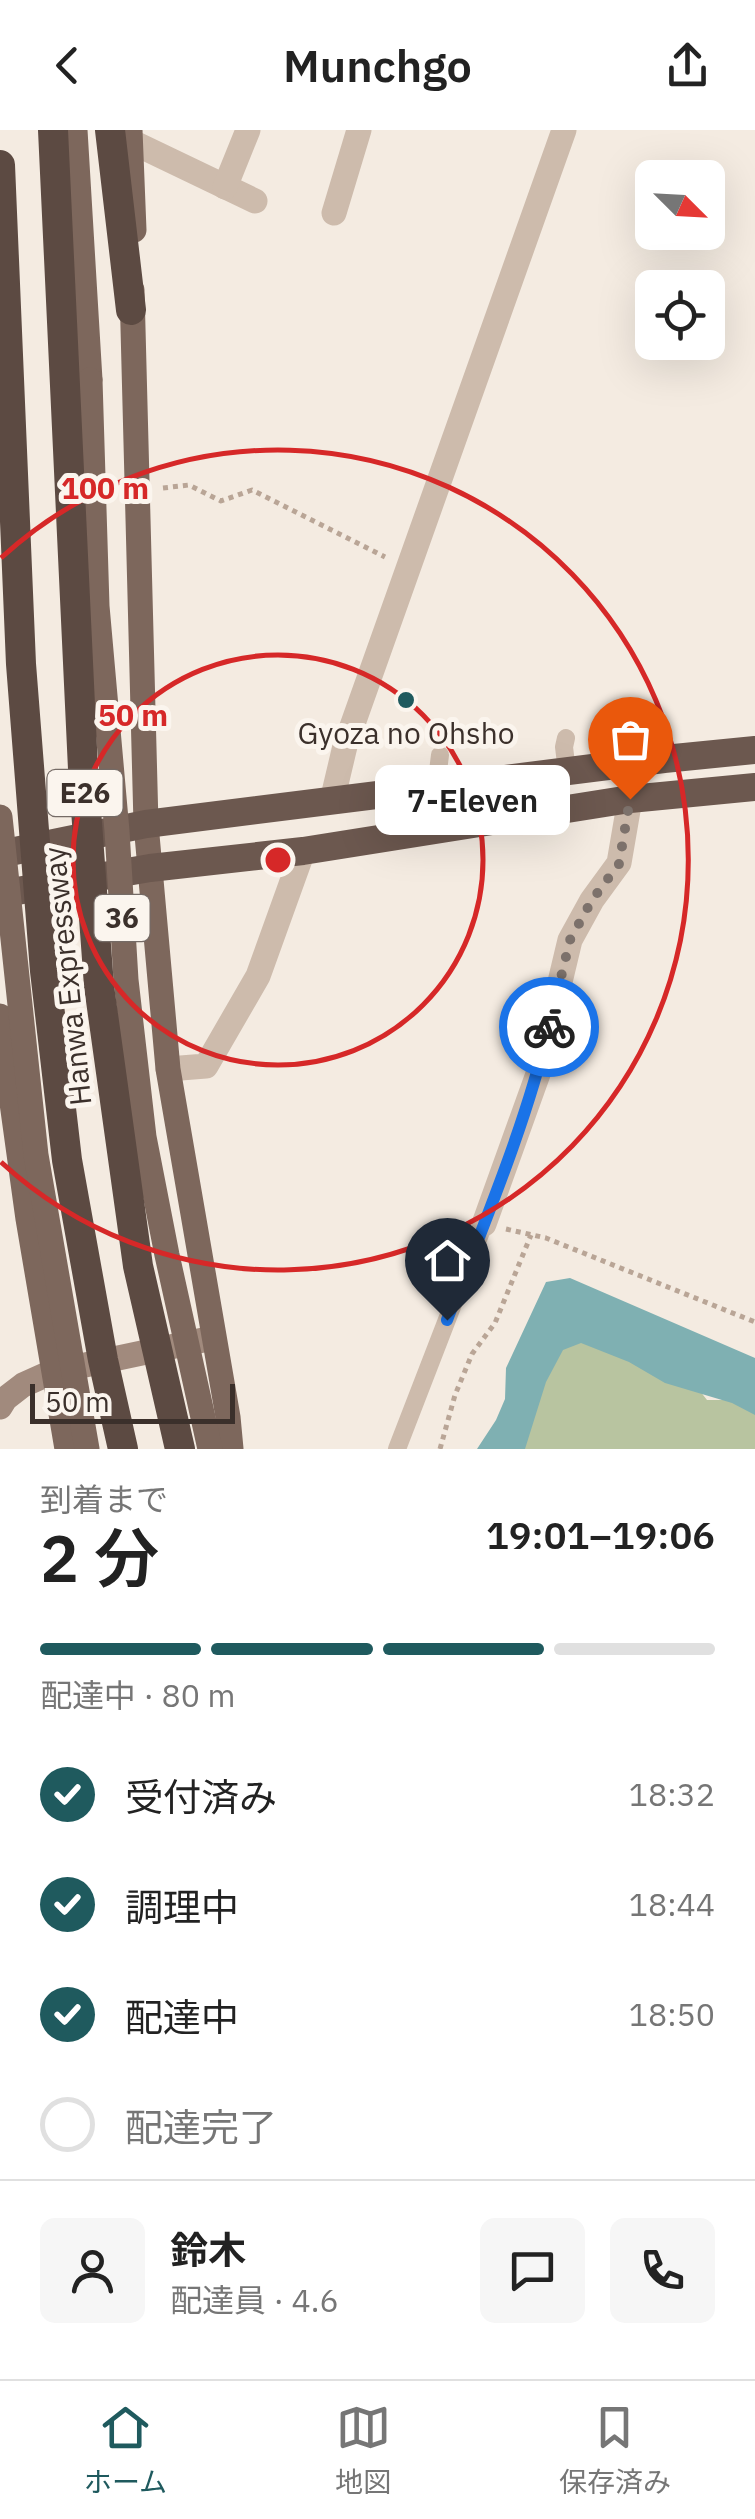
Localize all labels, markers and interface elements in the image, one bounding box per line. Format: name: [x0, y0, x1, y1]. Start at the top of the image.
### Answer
text: Munchgo: [283, 36, 472, 94]
icon: back: [40, 38, 95, 93]
icon: share: [660, 38, 715, 93]
north arrow: [635, 160, 725, 250]
map controls: [635, 160, 725, 360]
button: locate: [635, 270, 725, 360]
text: 100 m: [61, 468, 149, 507]
marker: Gyoza no Ohsho: [395, 689, 417, 711]
text: 50 m: [98, 695, 168, 734]
pin: [588, 697, 673, 800]
icon: bag: [603, 712, 658, 767]
place label: Gyoza no Ohsho: [298, 713, 515, 752]
callout: 7-Eleven: [375, 764, 570, 834]
road number: E26: [48, 770, 122, 816]
text: 7-Eleven: [407, 779, 538, 821]
centre of rings: [260, 842, 296, 878]
street label: Hanwa Expressway: [34, 845, 99, 1107]
road number: 36: [94, 895, 150, 941]
courier: [499, 977, 599, 1077]
icon: bike: [522, 1000, 577, 1055]
pin: [405, 1218, 490, 1321]
icon: home: [420, 1233, 475, 1288]
scale bar: [30, 1379, 235, 1424]
text: 50 m: [45, 1383, 110, 1420]
text: 到着まで: [40, 1478, 168, 1520]
text: 19:01–19:06: [486, 1510, 715, 1559]
text: 2 分: [40, 1515, 159, 1600]
text: 配達中 · 80 m: [40, 1674, 235, 1716]
icon: check: [40, 1767, 95, 1822]
text: 受付済み: [125, 1772, 277, 1821]
text: 18:32: [629, 1773, 715, 1815]
icon: check: [40, 1877, 95, 1932]
text: 調理中: [125, 1882, 239, 1931]
text: 18:44: [629, 1883, 715, 1925]
icon: check: [40, 1987, 95, 2042]
text: 配達中: [125, 1992, 239, 2041]
text: 18:50: [629, 1993, 715, 2035]
text: 配達完了: [125, 2102, 277, 2151]
button: person: [40, 2218, 145, 2323]
button: chat: [480, 2218, 585, 2323]
button: phone: [610, 2218, 715, 2323]
text: 鈴木: [170, 2225, 246, 2274]
text: 配達員 · 4.6: [170, 2279, 339, 2321]
tab: ホーム: [84, 2400, 167, 2500]
tab: 地図: [335, 2400, 391, 2500]
tab: 保存済み: [559, 2400, 671, 2500]

